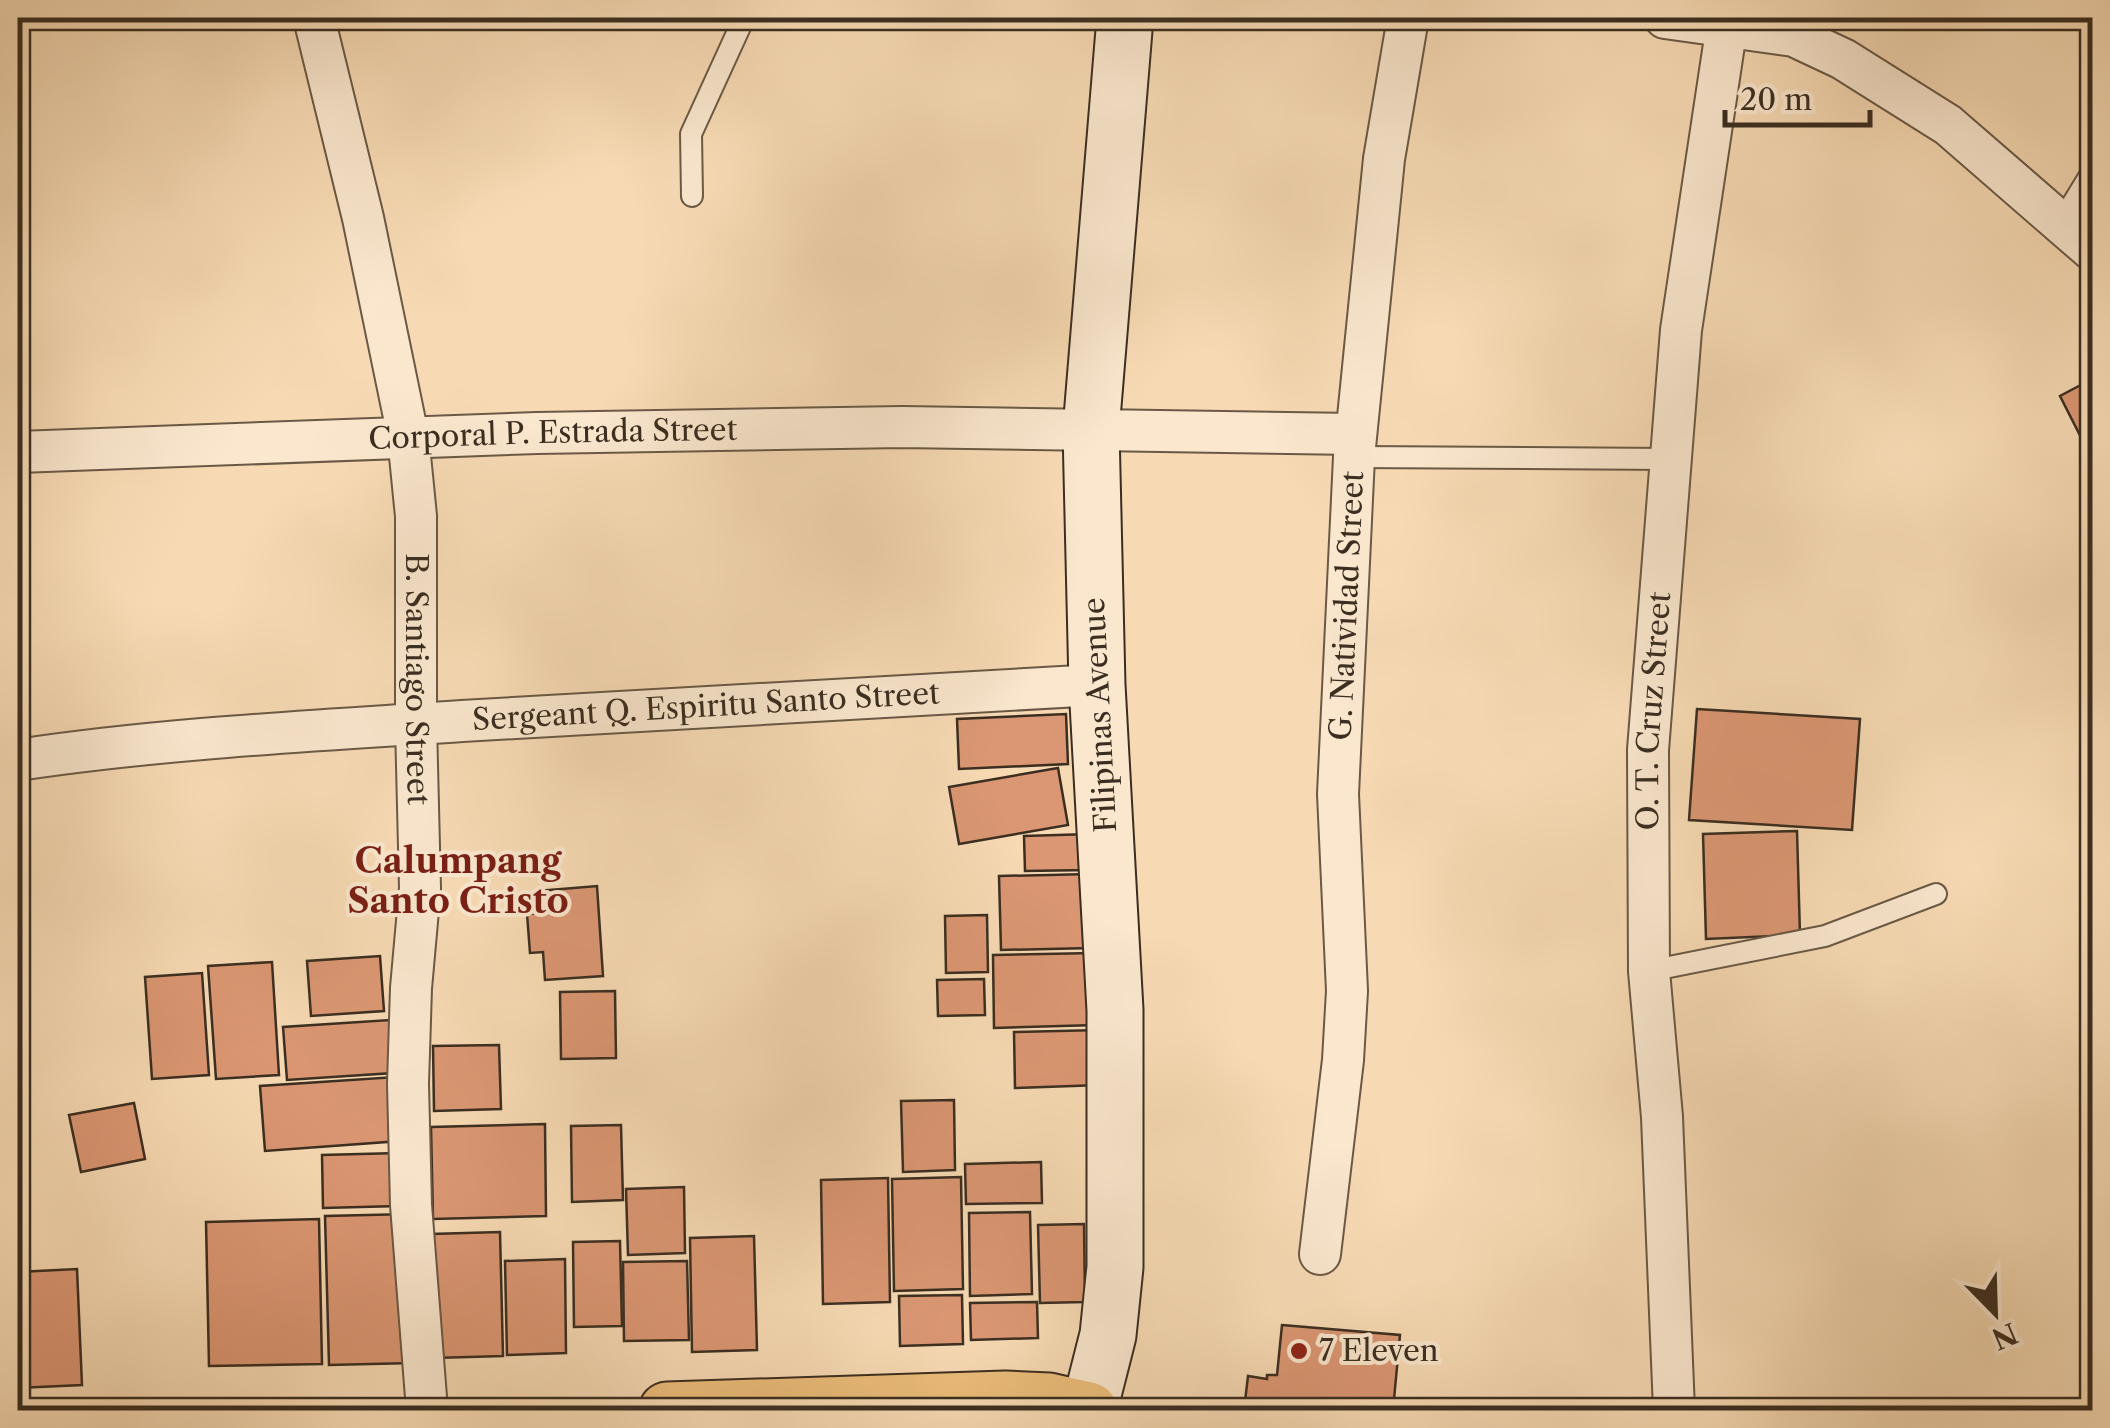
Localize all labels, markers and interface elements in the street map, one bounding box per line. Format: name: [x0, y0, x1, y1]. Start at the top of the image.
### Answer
scale bar: [1725, 65, 1870, 127]
text: 20 m: [1740, 81, 1812, 118]
street label: Corporal P. Estrada Street: [368, 411, 738, 457]
street label: G. Natividad Street: [1322, 470, 1371, 741]
street label: B. Santiago Street: [398, 553, 437, 806]
street label: O. T. Cruz Street: [1629, 590, 1678, 830]
street label: Filipinas Avenue: [1075, 597, 1124, 833]
street label: Sergeant Q. Espiritu Santo Street: [471, 674, 941, 738]
district label: Calumpang Santo Cristo: [347, 839, 569, 922]
north arrow: [1945, 1263, 2045, 1363]
text: N: [1987, 1316, 2023, 1356]
place label: 7 Eleven: [1319, 1332, 1439, 1369]
marker: 7 Eleven: [1288, 1340, 1310, 1362]

